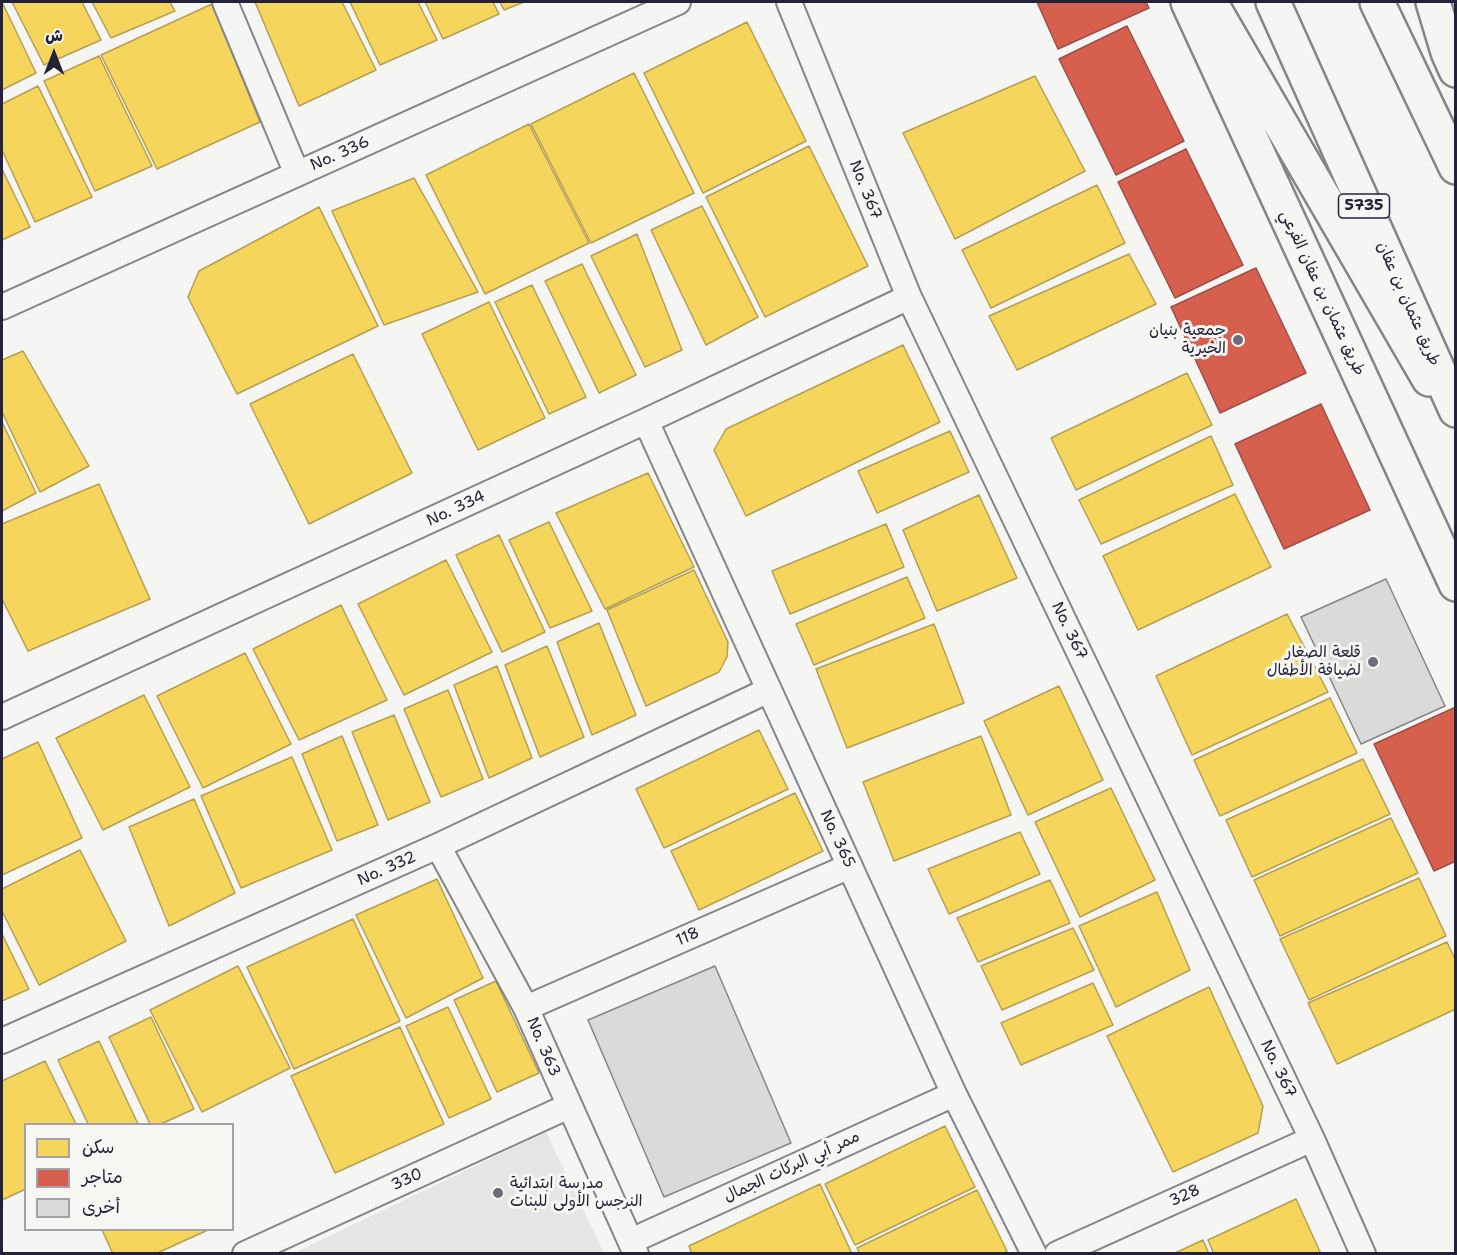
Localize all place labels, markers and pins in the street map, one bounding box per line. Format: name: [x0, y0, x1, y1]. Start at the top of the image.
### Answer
place label: جمعية بنيان الخيرية: [1149, 321, 1226, 359]
marker: جمعية بنيان الخيرية: [1231, 333, 1245, 347]
place label: قلعة الصغار لضيافة الأطفال: [1267, 643, 1361, 681]
marker: قلعة الصغار لضيافة الأطفال: [1366, 655, 1380, 669]
place label: مدرسة ابتدائية النرجس الأولى للبنات: [510, 1174, 643, 1212]
marker: مدرسة ابتدائية النرجس الأولى للبنات: [491, 1186, 505, 1200]

